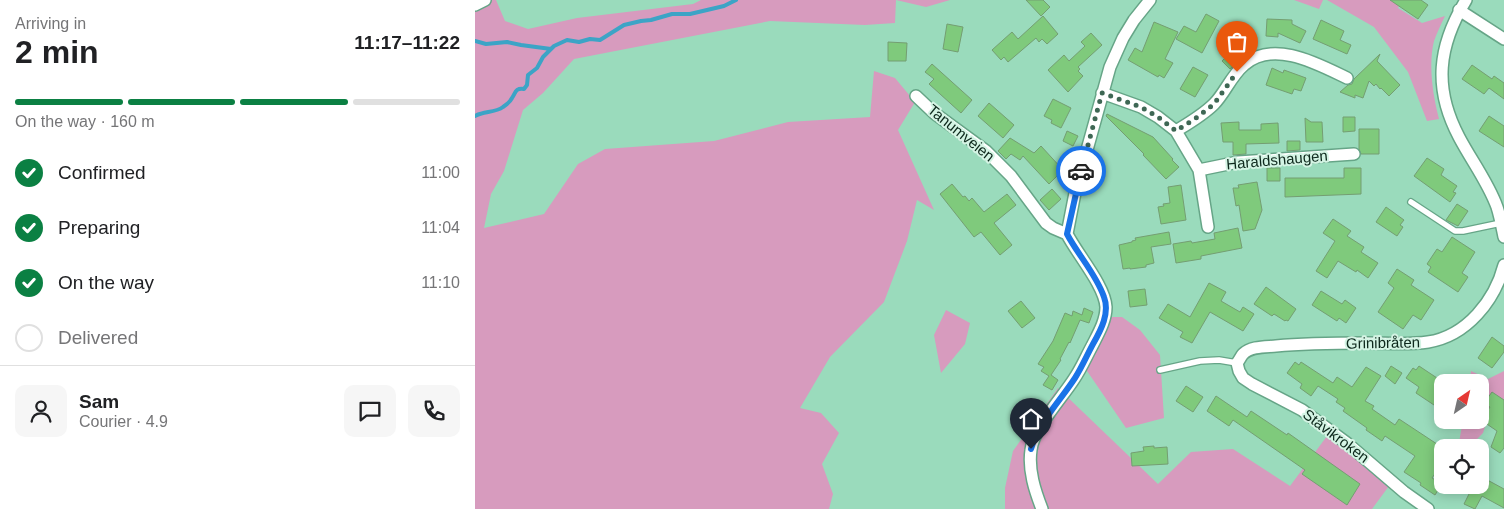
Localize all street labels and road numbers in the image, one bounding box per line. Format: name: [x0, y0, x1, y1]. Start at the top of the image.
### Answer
street label: Tanumveien: [925, 101, 998, 165]
street label: Haraldshaugen: [1226, 147, 1328, 172]
street label: Grinibråten: [1346, 333, 1420, 352]
street label: Ståvikroken: [1300, 405, 1373, 466]

